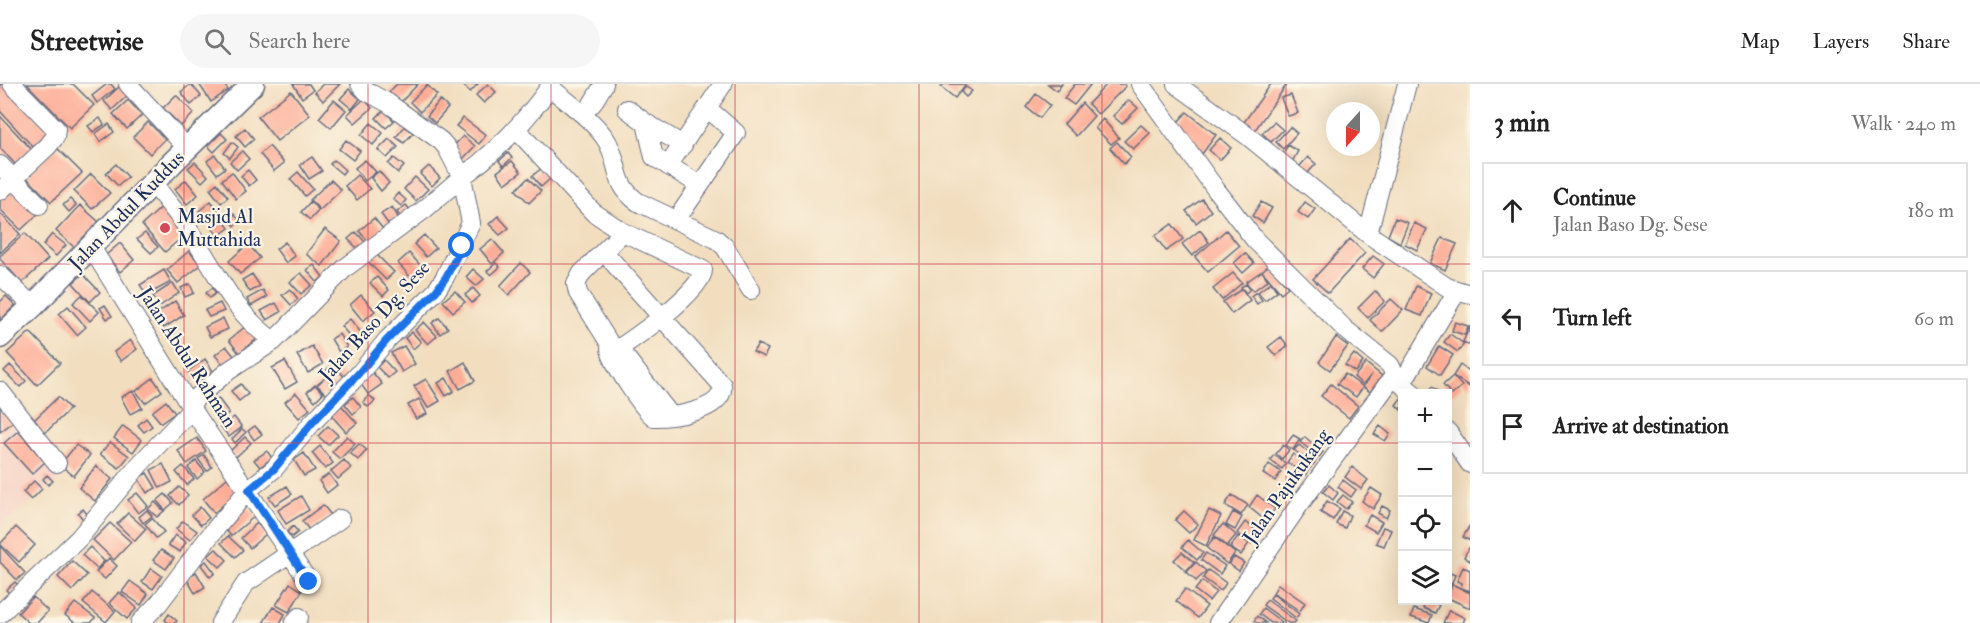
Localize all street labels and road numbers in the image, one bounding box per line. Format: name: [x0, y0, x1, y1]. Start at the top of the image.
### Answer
street label: Jalan Abdul Kuddus: [62, 145, 190, 276]
street label: Jalan Baso Dg. Sese: [313, 256, 435, 388]
street label: Jalan Abdul Rahman: [132, 281, 242, 432]
street label: Jalan Pajukukang: [1237, 423, 1336, 550]

